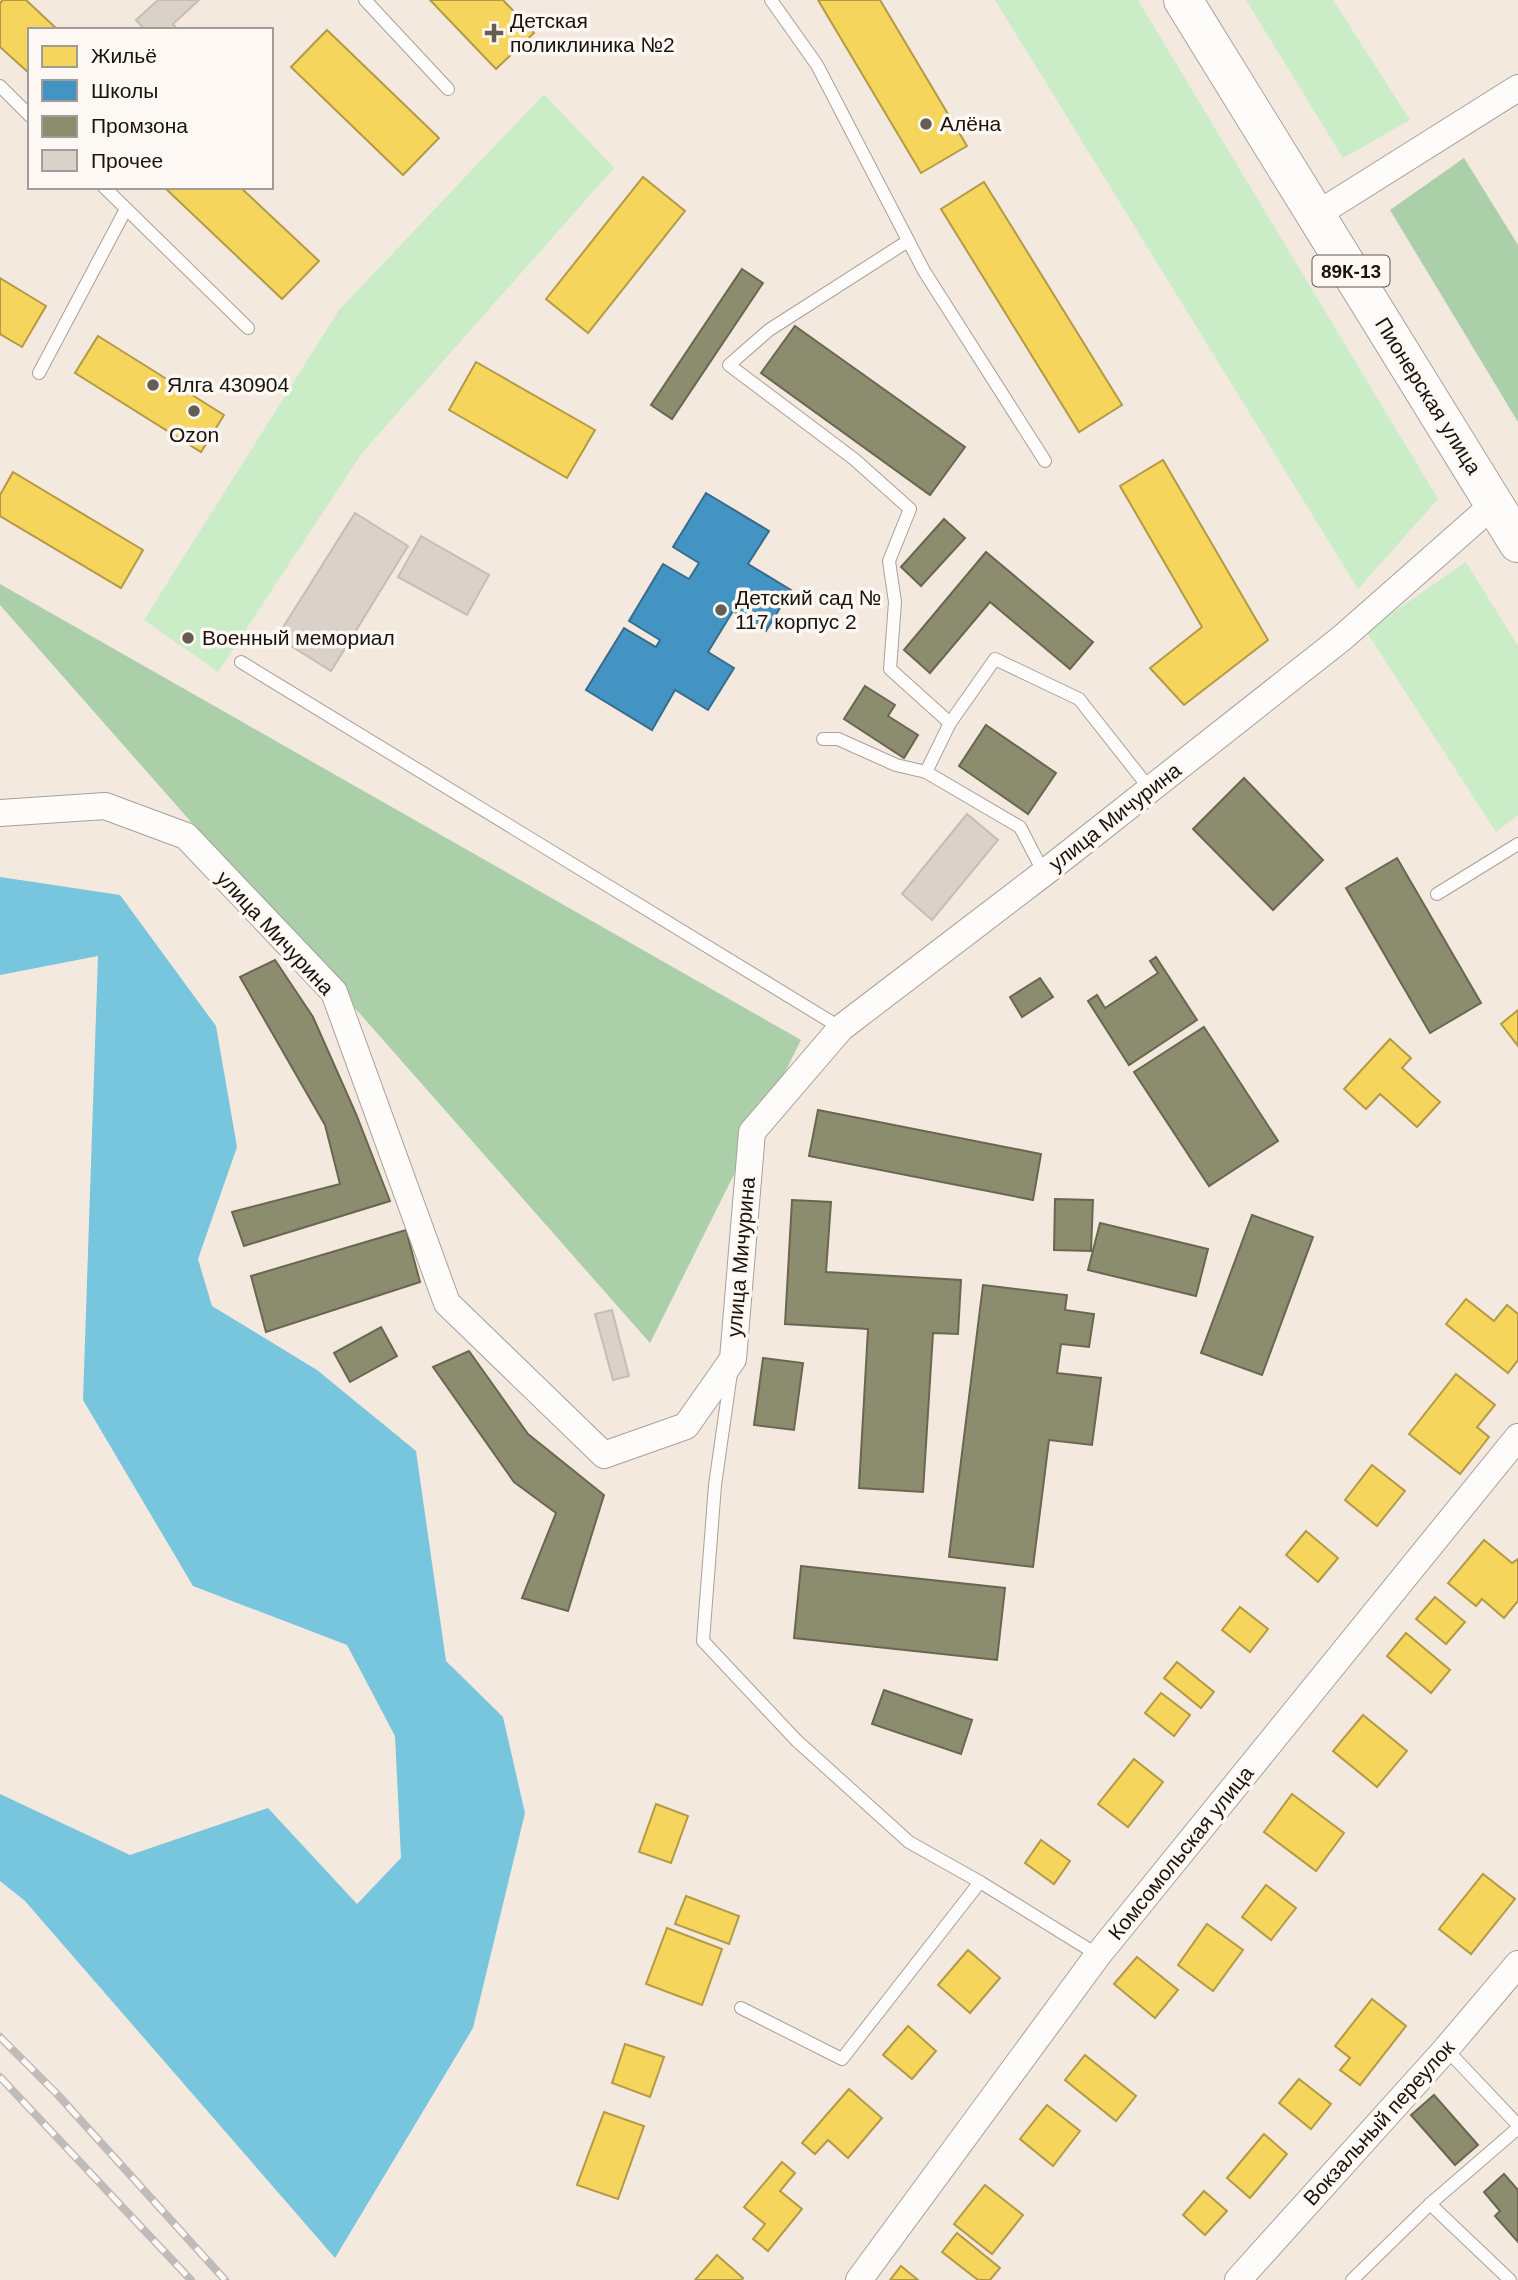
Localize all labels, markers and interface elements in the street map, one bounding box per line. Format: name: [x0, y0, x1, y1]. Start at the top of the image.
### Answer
place label: Детская поликлиника №2: [510, 9, 675, 56]
marker: Детская поликлиника №2: [484, 23, 504, 43]
legend: [28, 28, 273, 189]
text: Жильё: [91, 44, 157, 67]
text: Школы: [91, 79, 158, 102]
place label: Алёна: [940, 112, 1002, 135]
text: Промзона: [91, 114, 188, 137]
marker: Алёна: [918, 116, 934, 132]
text: Прочее: [91, 149, 163, 172]
road number: 89К-13: [1312, 256, 1390, 286]
street label: Пионерская улица: [1371, 313, 1486, 479]
place label: Ялга 430904: [167, 373, 290, 396]
marker: Ялга 430904: [145, 377, 161, 393]
marker: Ozon: [186, 403, 202, 419]
place label: Ozon: [169, 423, 219, 446]
place label: Детский сад № 117 корпус 2: [735, 586, 881, 633]
marker: Детский сад № 117 корпус 2: [713, 602, 729, 618]
place label: Военный мемориал: [202, 626, 395, 649]
marker: Военный мемориал: [180, 630, 196, 646]
street label: улица Мичурина: [1044, 758, 1185, 875]
street label: улица Мичурина: [212, 866, 339, 999]
street label: улица Мичурина: [722, 1176, 759, 1338]
street label: Комсомольская улица: [1104, 1761, 1258, 1944]
street label: Вокзальный переулок: [1299, 2035, 1459, 2210]

